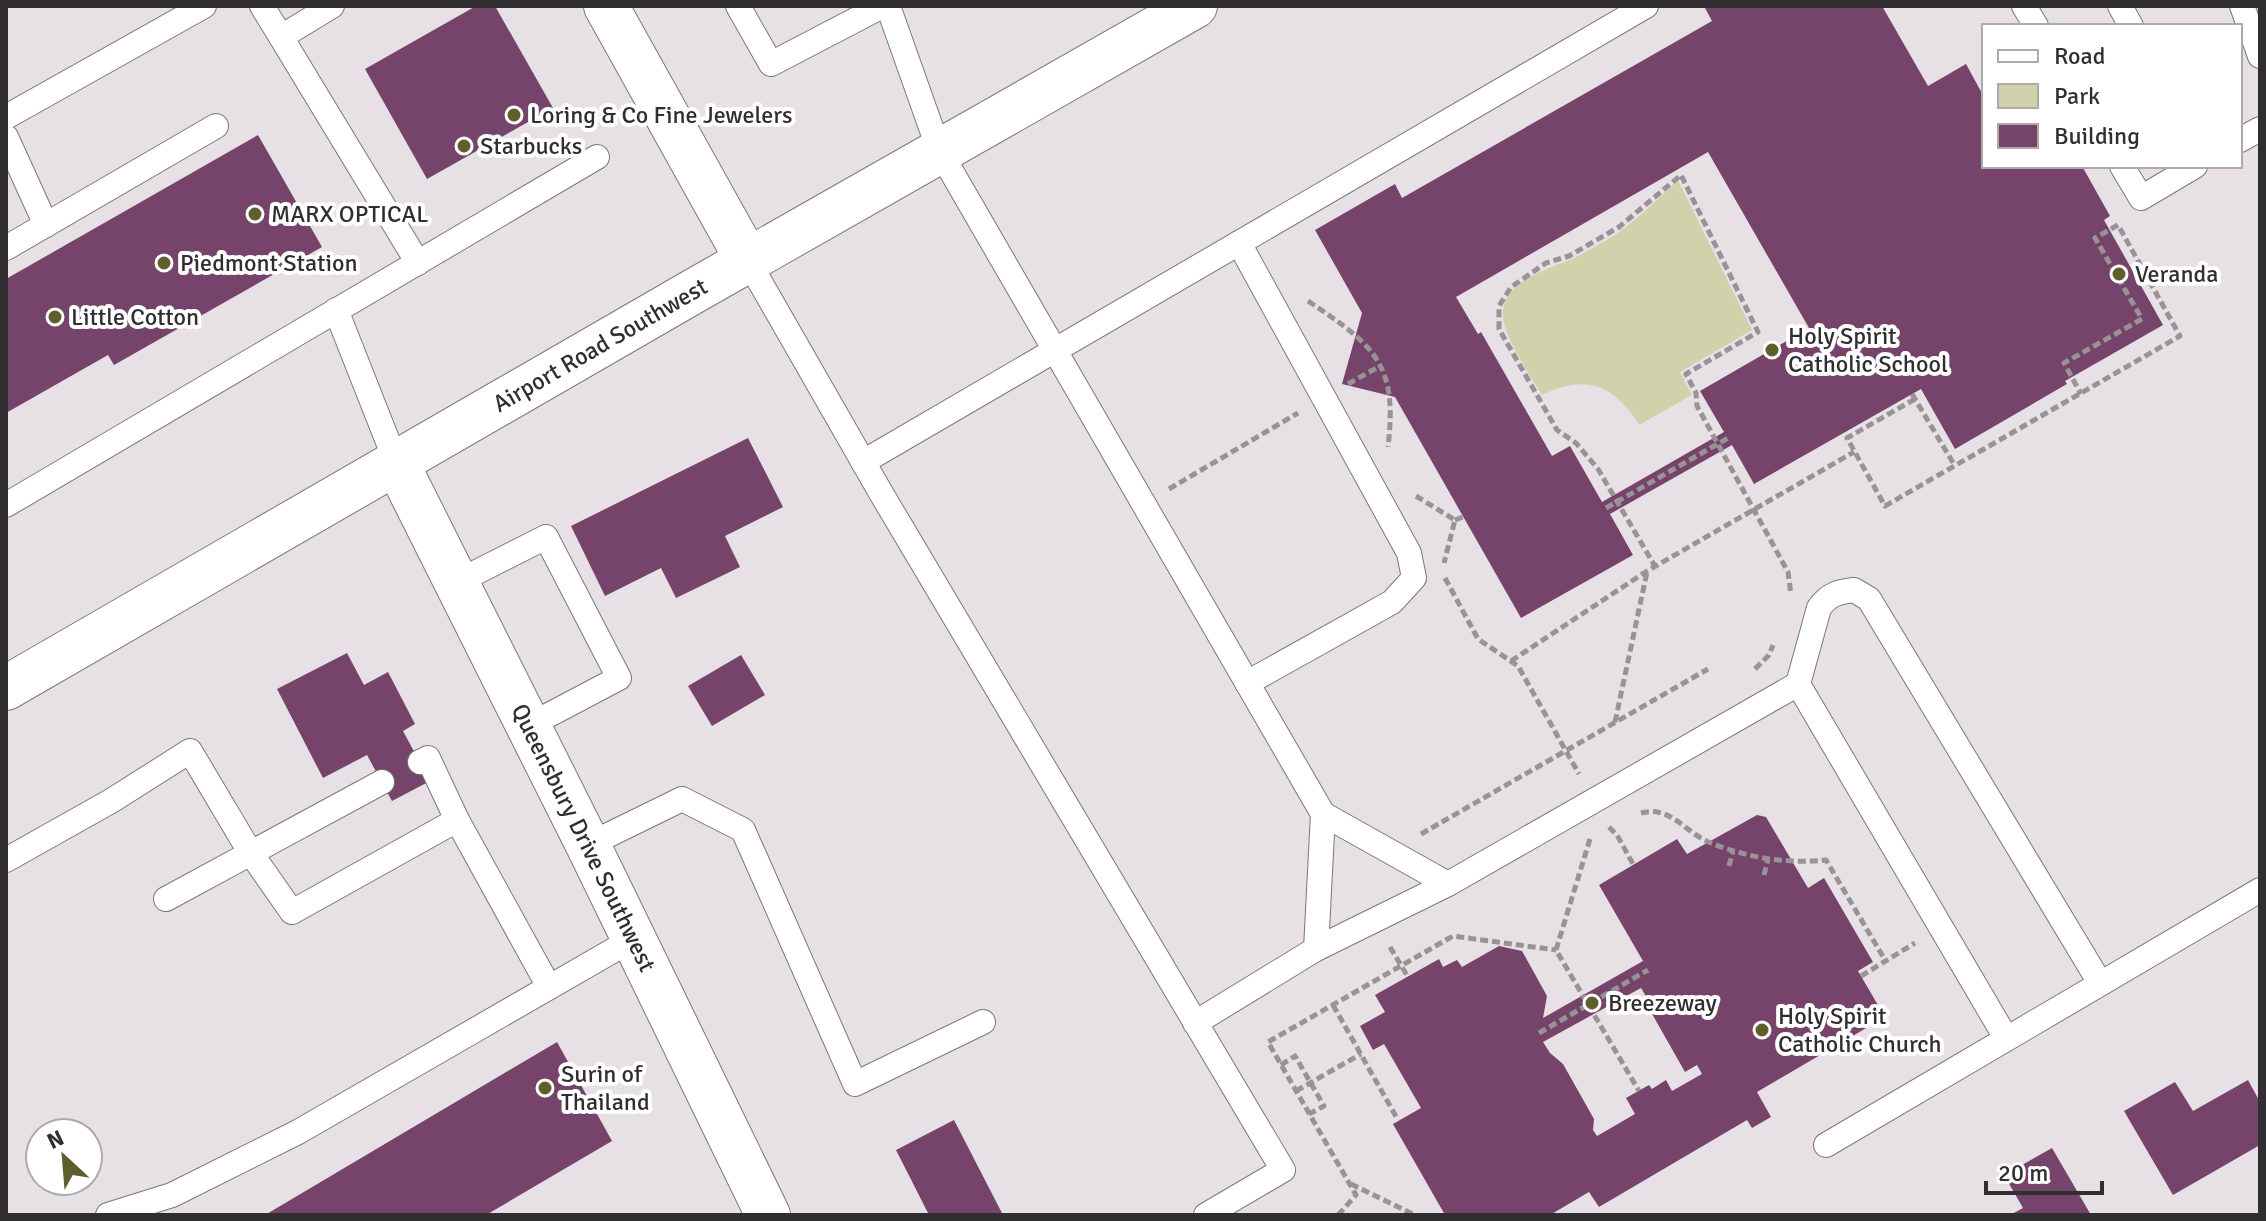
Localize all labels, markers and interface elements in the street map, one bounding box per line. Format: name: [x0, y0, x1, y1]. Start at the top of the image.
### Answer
legend: [1982, 24, 2242, 168]
text: Road: [2054, 41, 2105, 71]
text: Park: [2054, 81, 2100, 111]
place label: Loring & Co Fine Jewelers: [530, 100, 793, 130]
marker: Loring & Co Fine Jewelers: [505, 106, 523, 124]
text: Building: [2054, 121, 2140, 151]
place label: Starbucks: [480, 131, 582, 161]
marker: Starbucks: [455, 137, 473, 155]
place label: MARX OPTICAL: [271, 199, 429, 229]
marker: MARX OPTICAL: [246, 205, 264, 223]
place label: Piedmont Station: [180, 248, 358, 278]
marker: Piedmont Station: [155, 254, 173, 272]
place label: Veranda: [2135, 259, 2218, 289]
marker: Veranda: [2110, 265, 2128, 283]
street label: Airport Road Southwest: [487, 271, 713, 419]
place label: Little Cotton: [71, 302, 199, 332]
marker: Little Cotton: [46, 308, 64, 326]
place label: Holy Spirit Catholic School: [1788, 321, 1948, 379]
marker: Holy Spirit Catholic School: [1763, 341, 1781, 359]
street label: Queensbury Drive Southwest: [505, 699, 662, 977]
place label: Breezeway: [1608, 988, 1717, 1018]
marker: Breezeway: [1583, 994, 1601, 1012]
place label: Holy Spirit Catholic Church: [1778, 1001, 1942, 1059]
marker: Holy Spirit Catholic Church: [1753, 1021, 1771, 1039]
place label: Surin of Thailand: [561, 1059, 650, 1117]
marker: Surin of Thailand: [536, 1079, 554, 1097]
north arrow: [24, 1117, 104, 1197]
text: N: [43, 1124, 68, 1155]
scale bar: [1986, 1145, 2102, 1195]
text: 20 m: [1998, 1158, 2048, 1188]

